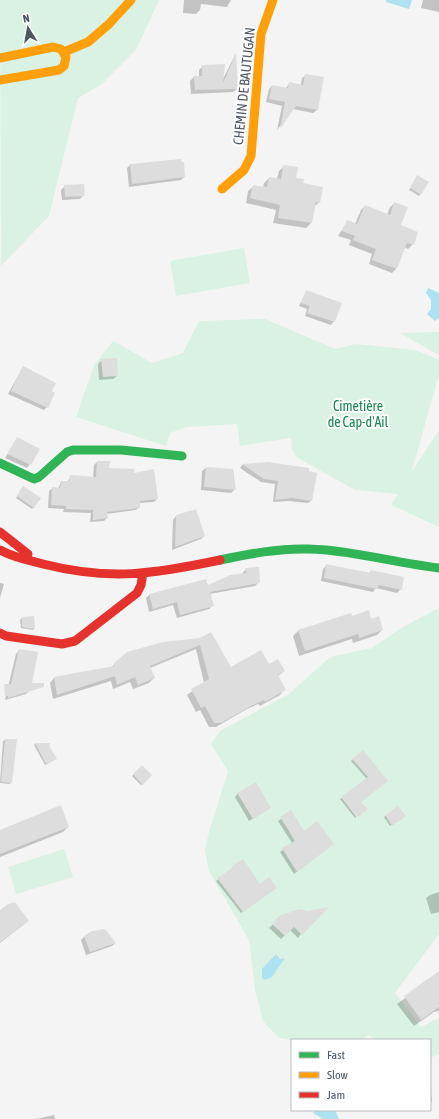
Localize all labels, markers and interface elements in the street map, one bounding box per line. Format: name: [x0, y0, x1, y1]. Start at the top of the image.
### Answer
north arrow: [8, 8, 48, 48]
text: N: [22, 12, 30, 25]
street label: CHEMIN DE BAUTUGAN: [230, 27, 258, 145]
park label: Cimetière de Cap-d'Ail: [328, 398, 389, 430]
legend: [291, 1039, 431, 1111]
text: Fast: [327, 1048, 345, 1062]
text: Slow: [327, 1068, 348, 1082]
text: Jam: [327, 1088, 345, 1102]

